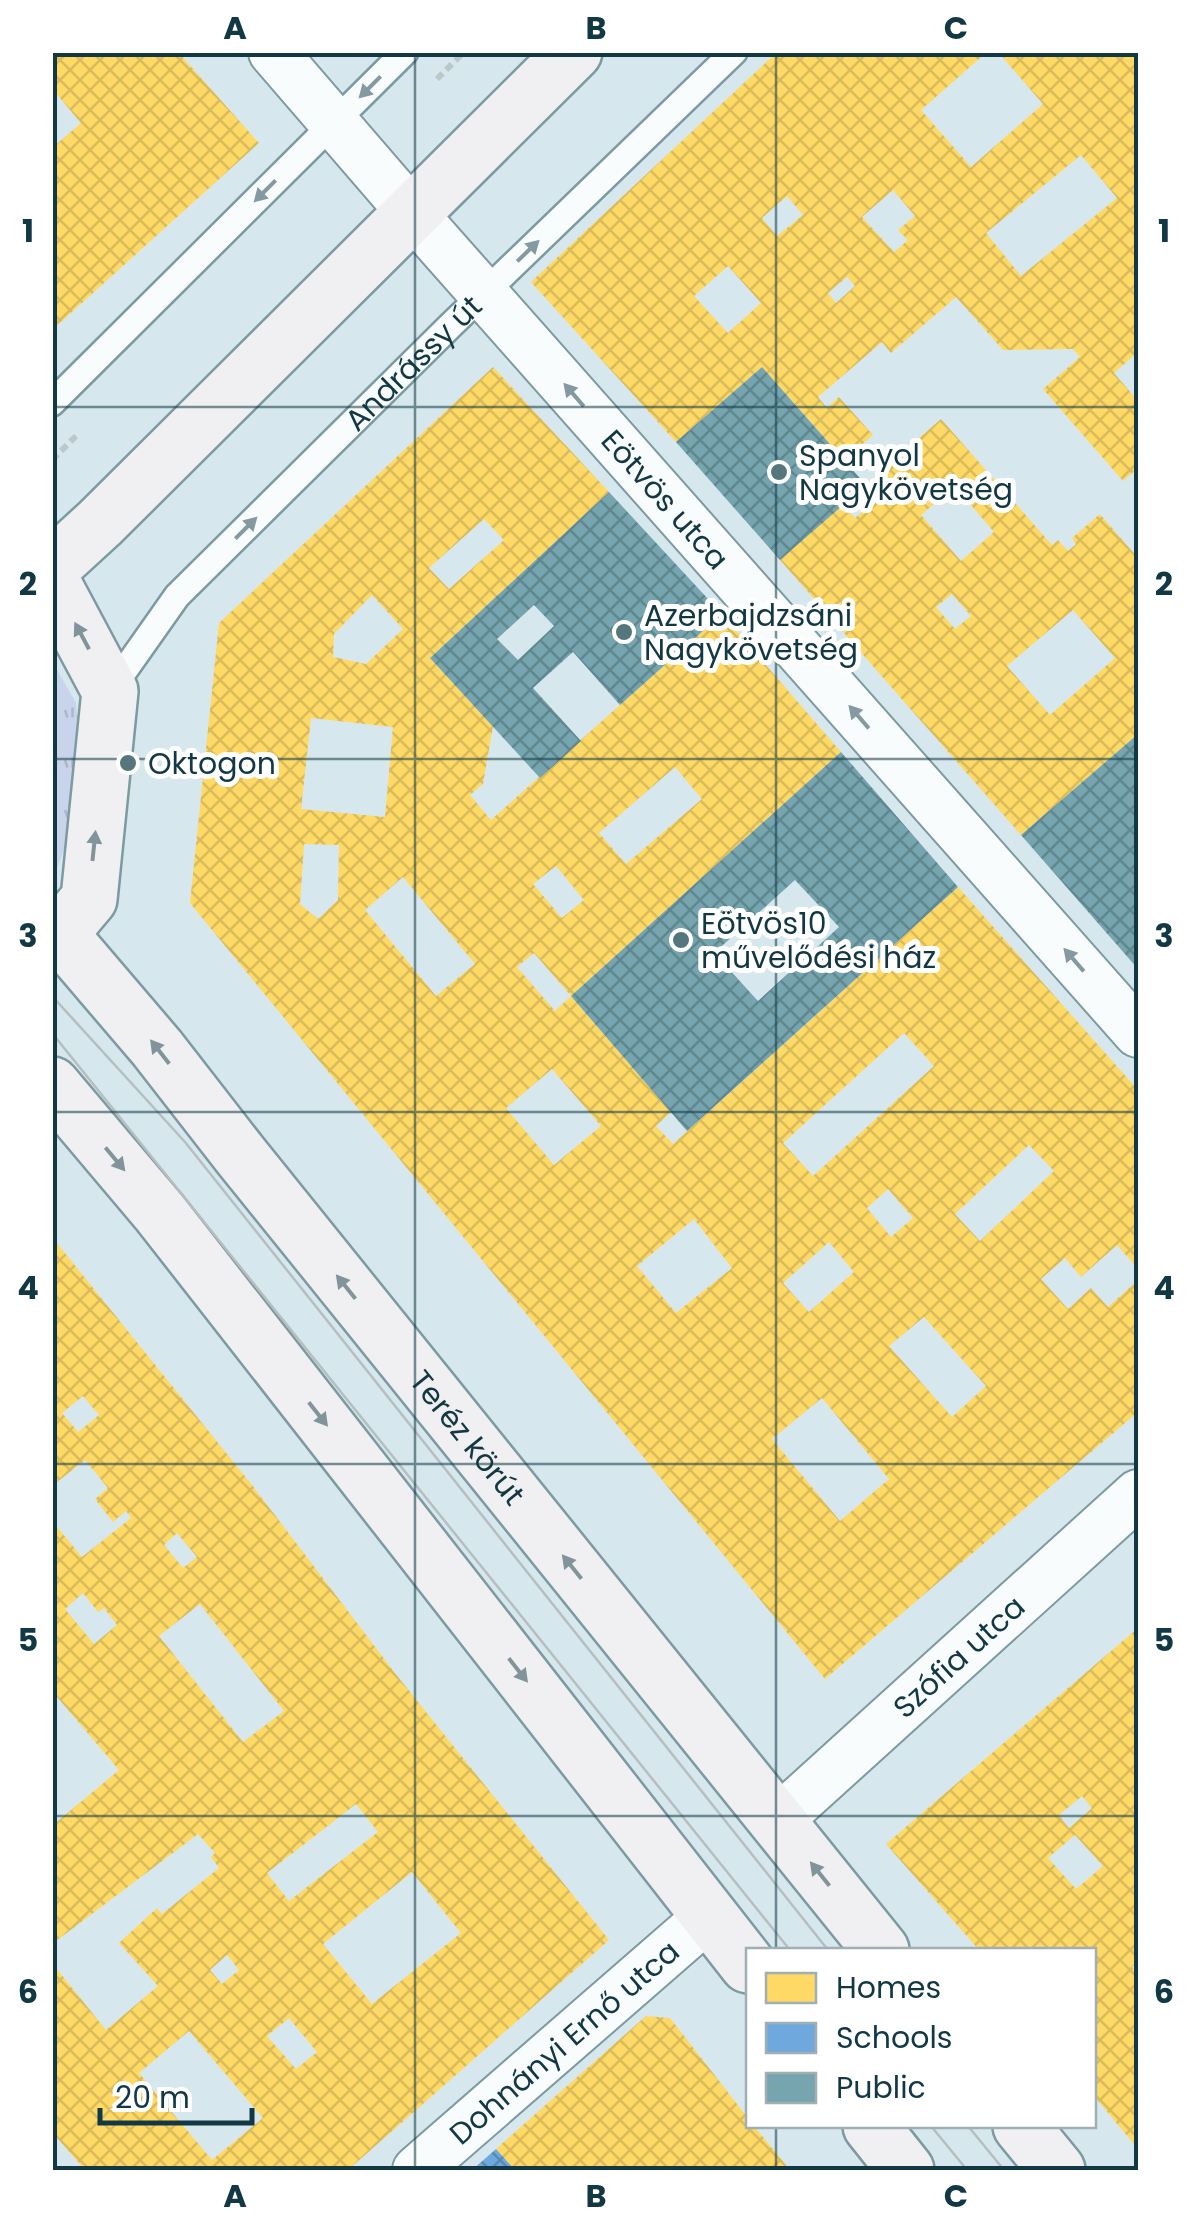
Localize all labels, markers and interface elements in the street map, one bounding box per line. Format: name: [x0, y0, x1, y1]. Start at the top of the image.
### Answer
text: A: [223, 5, 247, 50]
text: B: [585, 5, 607, 50]
text: C: [944, 5, 968, 50]
one-way arrow: [358, 75, 382, 99]
one-way arrow: [254, 179, 278, 202]
text: 1: [22, 208, 34, 253]
text: 1: [1158, 208, 1170, 253]
one-way arrow: [516, 240, 540, 263]
street label: Andrássy út: [335, 285, 491, 440]
one-way arrow: [563, 383, 586, 407]
street label: Eötvös utca: [592, 420, 739, 579]
place label: Spanyol Nagykövetség: [799, 434, 1013, 511]
marker: Spanyol Nagykövetség: [768, 461, 790, 483]
one-way arrow: [234, 516, 258, 540]
text: 2: [19, 561, 37, 606]
text: 2: [1155, 561, 1173, 606]
place label: Azerbajdzsáni Nagykövetség: [644, 594, 858, 671]
marker: Azerbajdzsáni Nagykövetség: [613, 621, 635, 643]
one-way arrow: [73, 622, 91, 650]
one-way arrow: [848, 705, 870, 730]
place label: Oktogon: [148, 742, 276, 785]
marker: Oktogon: [117, 752, 139, 774]
one-way arrow: [87, 830, 103, 862]
place label: Eötvös10 művelődési ház: [701, 902, 936, 979]
text: 3: [18, 913, 38, 958]
text: 3: [1154, 913, 1174, 958]
marker: Eötvös10 művelődési ház: [670, 929, 692, 951]
one-way arrow: [1063, 948, 1085, 973]
one-way arrow: [150, 1039, 171, 1065]
one-way arrow: [104, 1147, 126, 1172]
text: 4: [17, 1265, 39, 1310]
text: 4: [1153, 1265, 1175, 1310]
one-way arrow: [336, 1274, 357, 1299]
street label: Teréz körút: [400, 1361, 536, 1514]
one-way arrow: [307, 1400, 328, 1426]
one-way arrow: [562, 1554, 583, 1579]
street label: Szófia utca: [883, 1585, 1034, 1728]
text: 5: [18, 1617, 38, 1662]
text: 5: [1154, 1617, 1174, 1662]
one-way arrow: [507, 1657, 528, 1682]
one-way arrow: [810, 1862, 831, 1887]
street label: Dohnányi Ernő utca: [440, 1930, 688, 2154]
legend: [746, 1948, 1096, 2128]
text: Homes: [836, 1966, 941, 2009]
text: 6: [18, 1969, 38, 2014]
text: 6: [1154, 1969, 1174, 2014]
text: Schools: [836, 2016, 952, 2059]
scale bar: [100, 2063, 252, 2125]
text: Public: [836, 2066, 926, 2109]
text: 20 m: [115, 2076, 190, 2119]
text: A: [223, 2173, 247, 2218]
text: B: [585, 2173, 607, 2218]
text: C: [944, 2173, 968, 2218]

